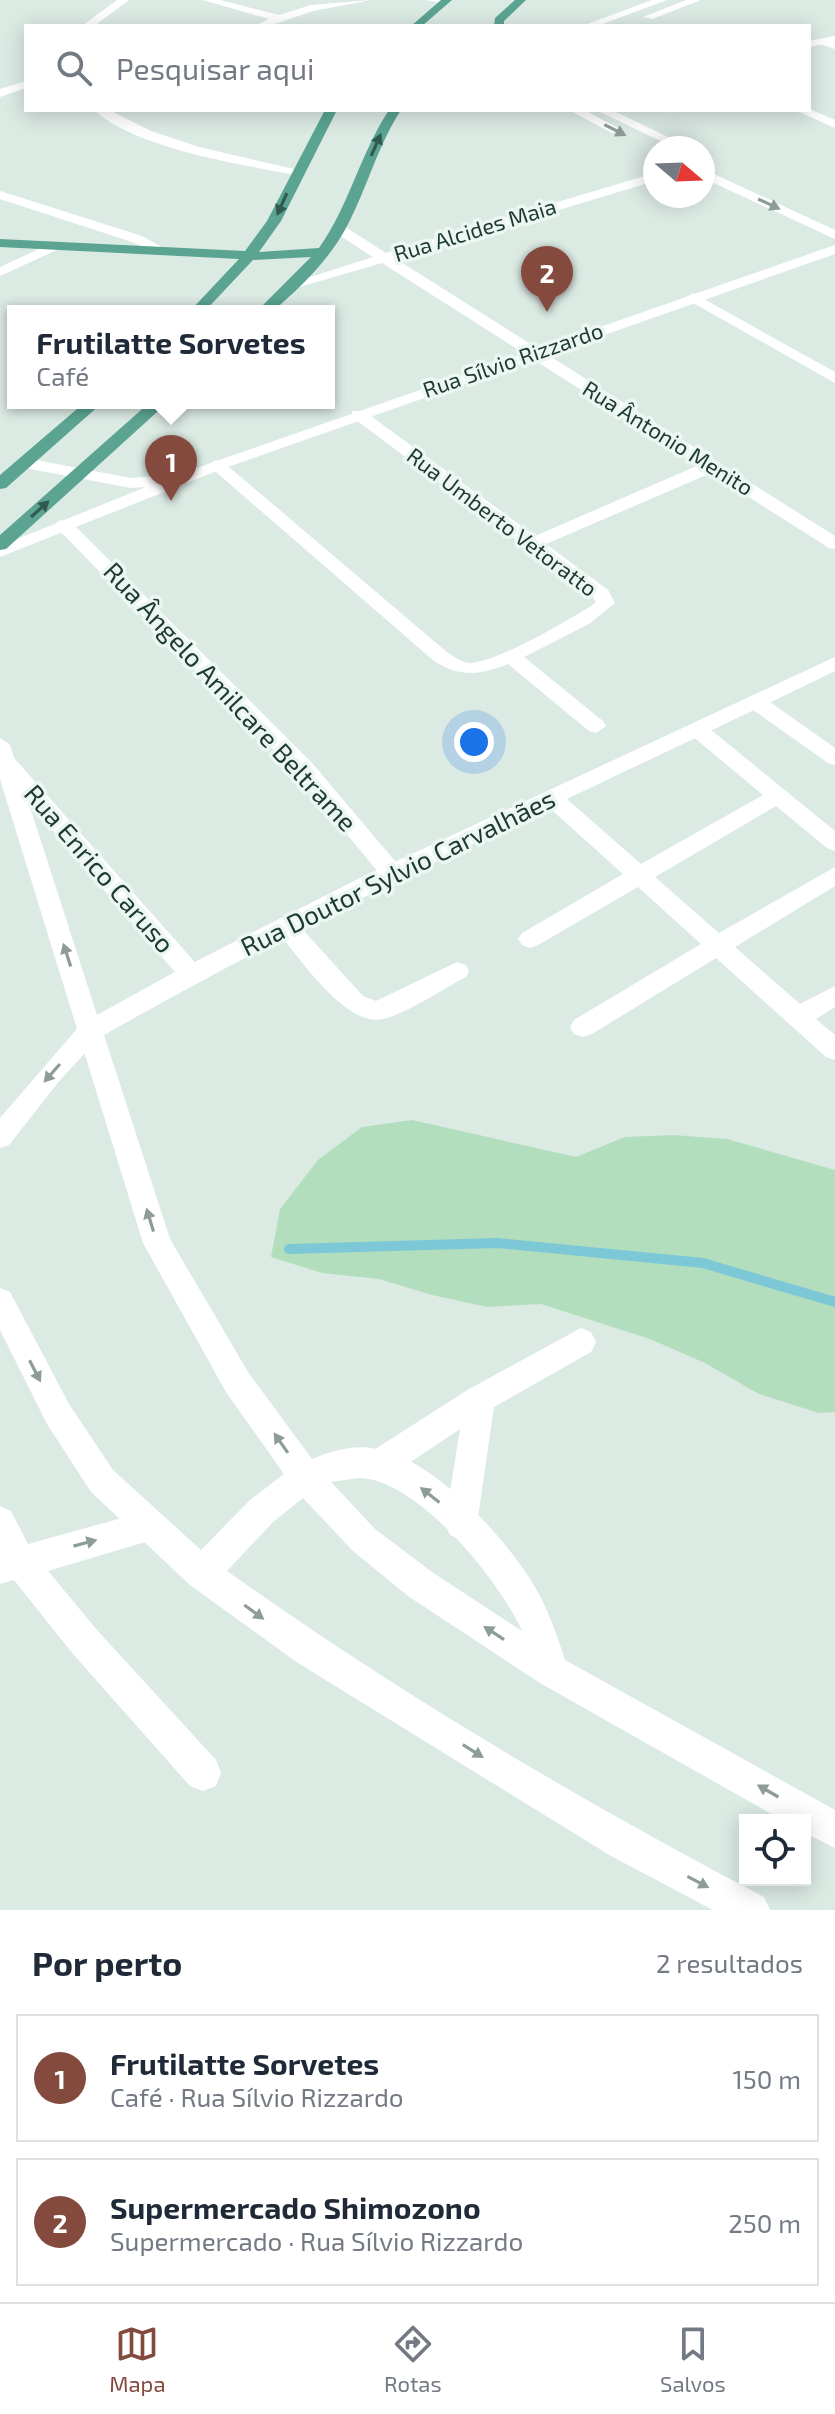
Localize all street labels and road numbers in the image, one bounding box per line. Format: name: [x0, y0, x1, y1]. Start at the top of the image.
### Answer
street label: Rua Alcides Maia: [390, 192, 559, 266]
street label: Rua Sílvio Rizzardo: [419, 316, 606, 402]
street label: Rua Ântonio Menito: [579, 374, 758, 500]
street label: Rua Umberto Vetoratto: [403, 441, 603, 601]
street label: Rua Ângelo Amilcare Beltrame: [98, 555, 364, 837]
street label: Rua Enrico Caruso: [19, 778, 182, 959]
street label: Rua Doutor Sylvio Carvalhães: [235, 782, 560, 961]

